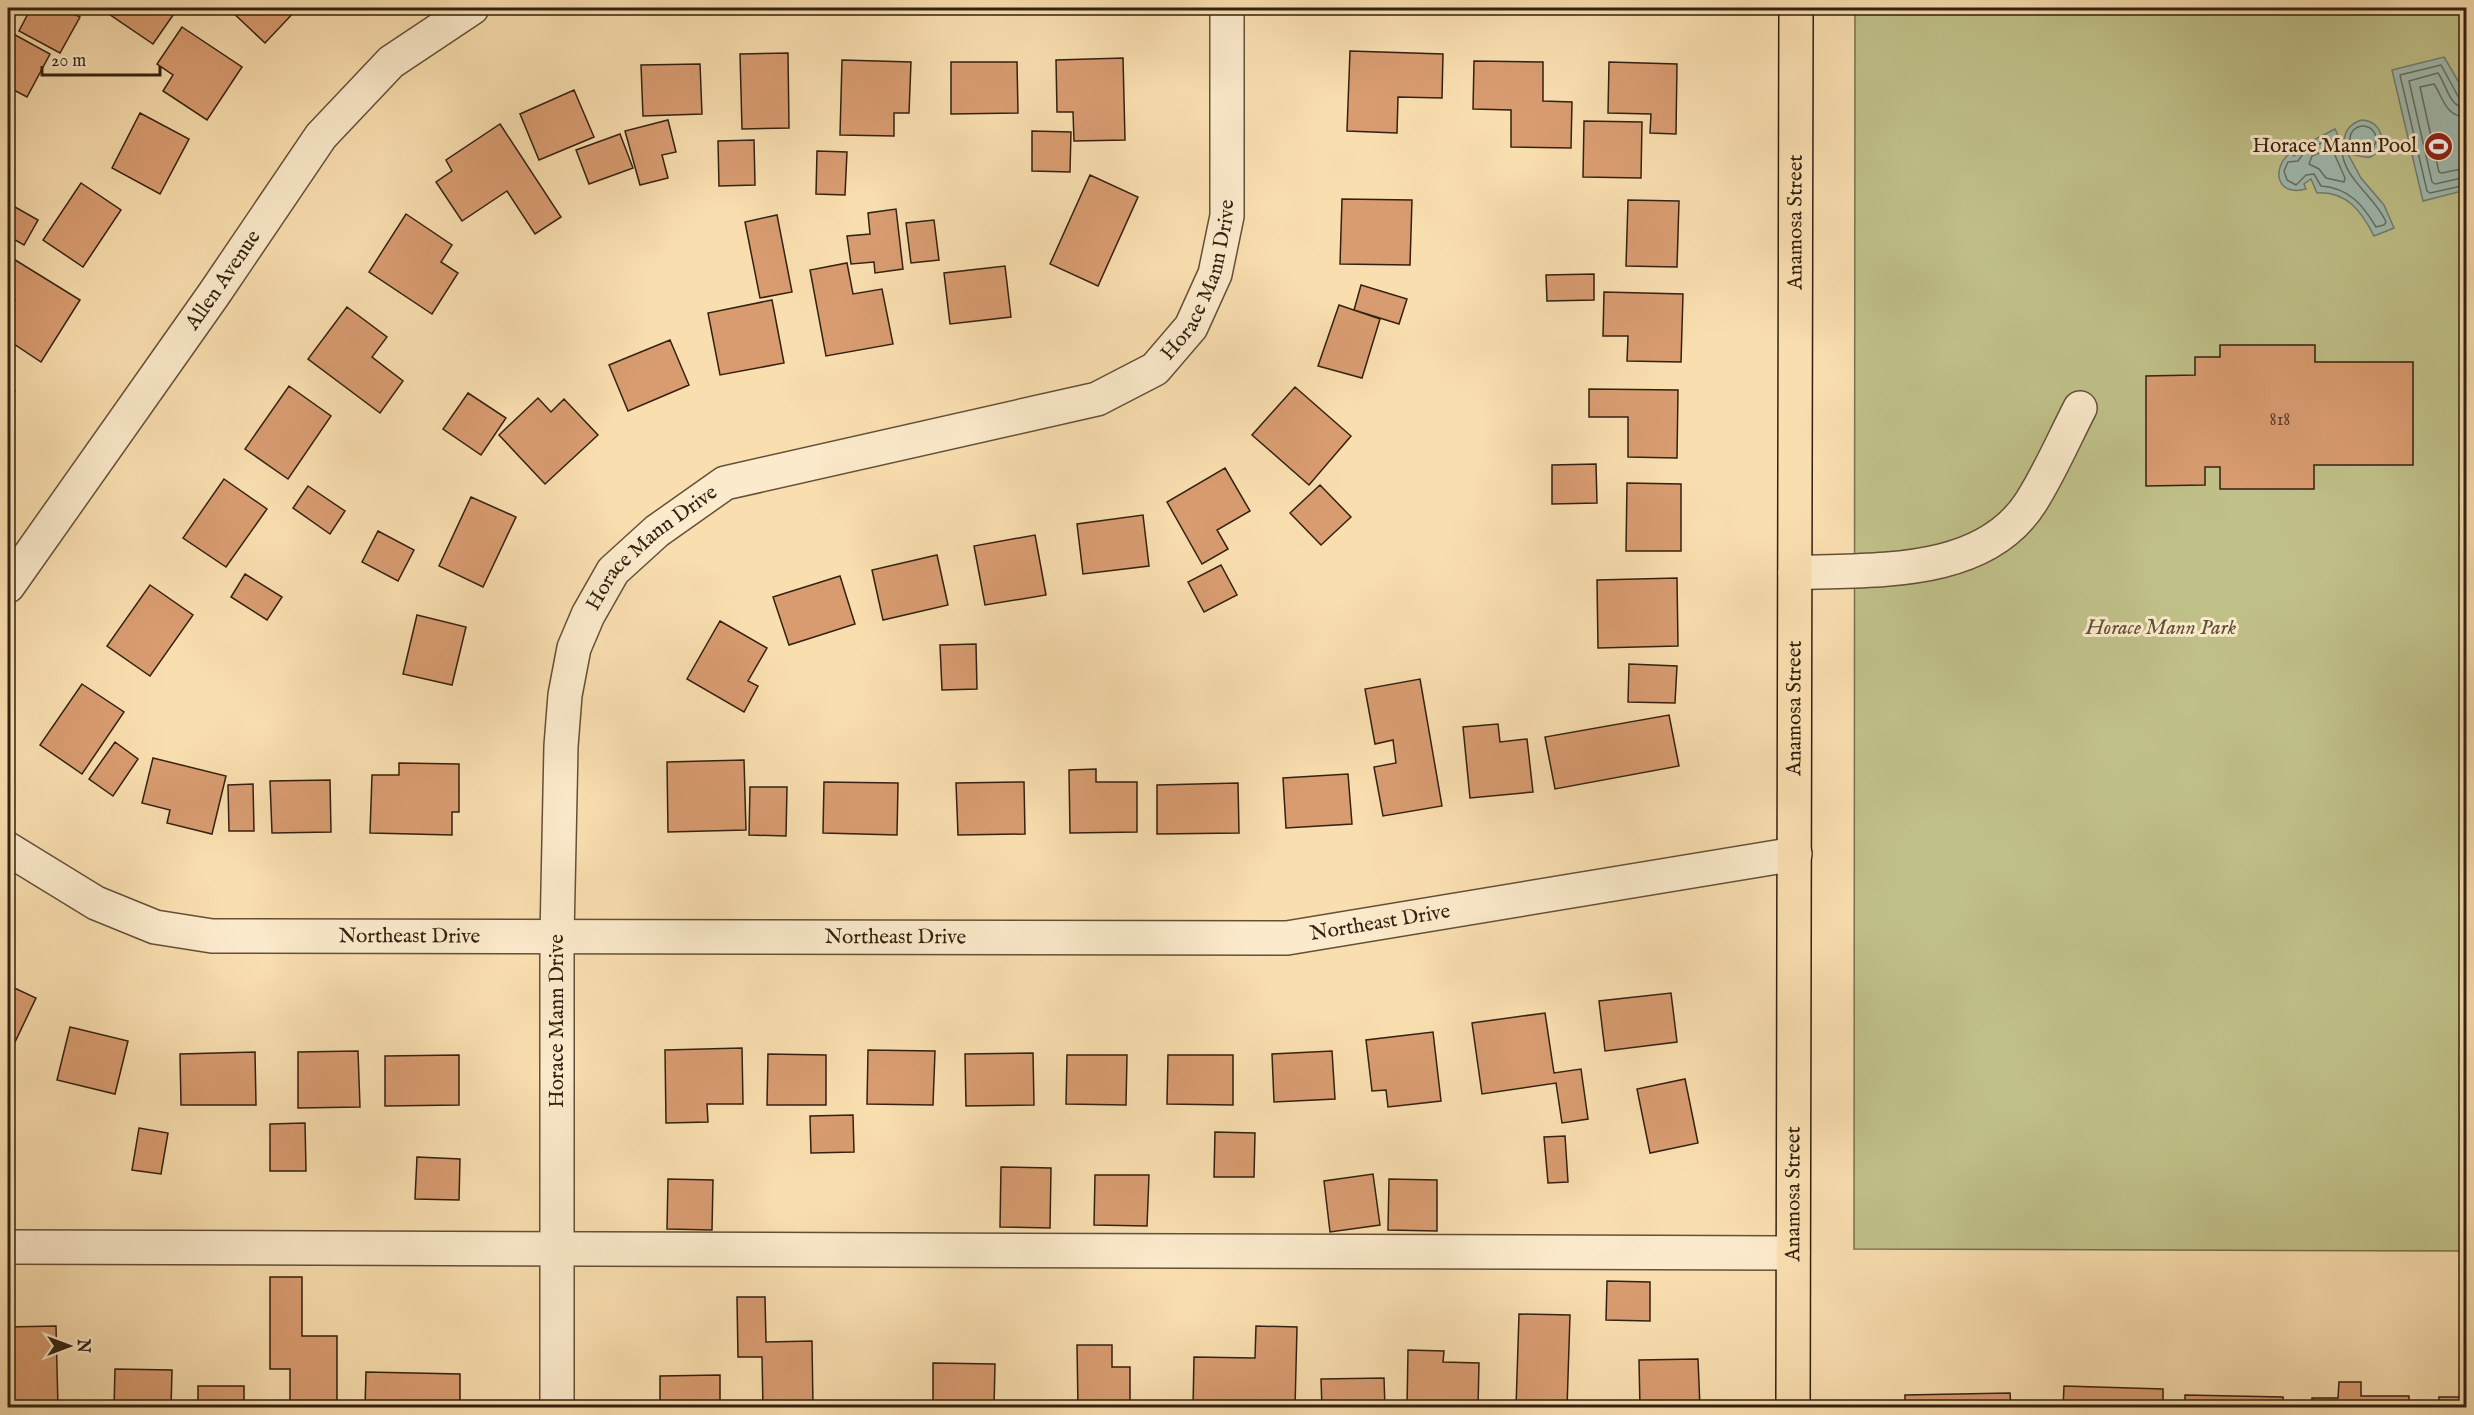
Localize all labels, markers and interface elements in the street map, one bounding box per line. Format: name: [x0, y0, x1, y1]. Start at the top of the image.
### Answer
scale bar: [42, 39, 160, 77]
text: 20 m: [51, 50, 86, 73]
sports icon: Horace Mann Pool: [2422, 130, 2454, 162]
place label: Horace Mann Pool: [2252, 133, 2417, 160]
street label: Anamosa Street: [1782, 154, 1809, 291]
street label: Horace Mann Drive: [1155, 199, 1241, 366]
street label: Allen Avenue: [179, 225, 267, 336]
house number: 818: [2270, 409, 2290, 432]
street label: Horace Mann Drive: [580, 479, 723, 615]
park label: Horace Mann Park: [2085, 615, 2237, 642]
street label: Anamosa Street: [1781, 640, 1808, 777]
street label: Northeast Drive: [1308, 898, 1453, 947]
street label: Northeast Drive: [338, 923, 481, 950]
street label: Northeast Drive: [824, 924, 967, 951]
street label: Horace Mann Drive: [544, 934, 571, 1108]
street label: Anamosa Street: [1780, 1126, 1807, 1263]
north arrow: [39, 1316, 99, 1376]
text: N: [72, 1338, 92, 1353]

